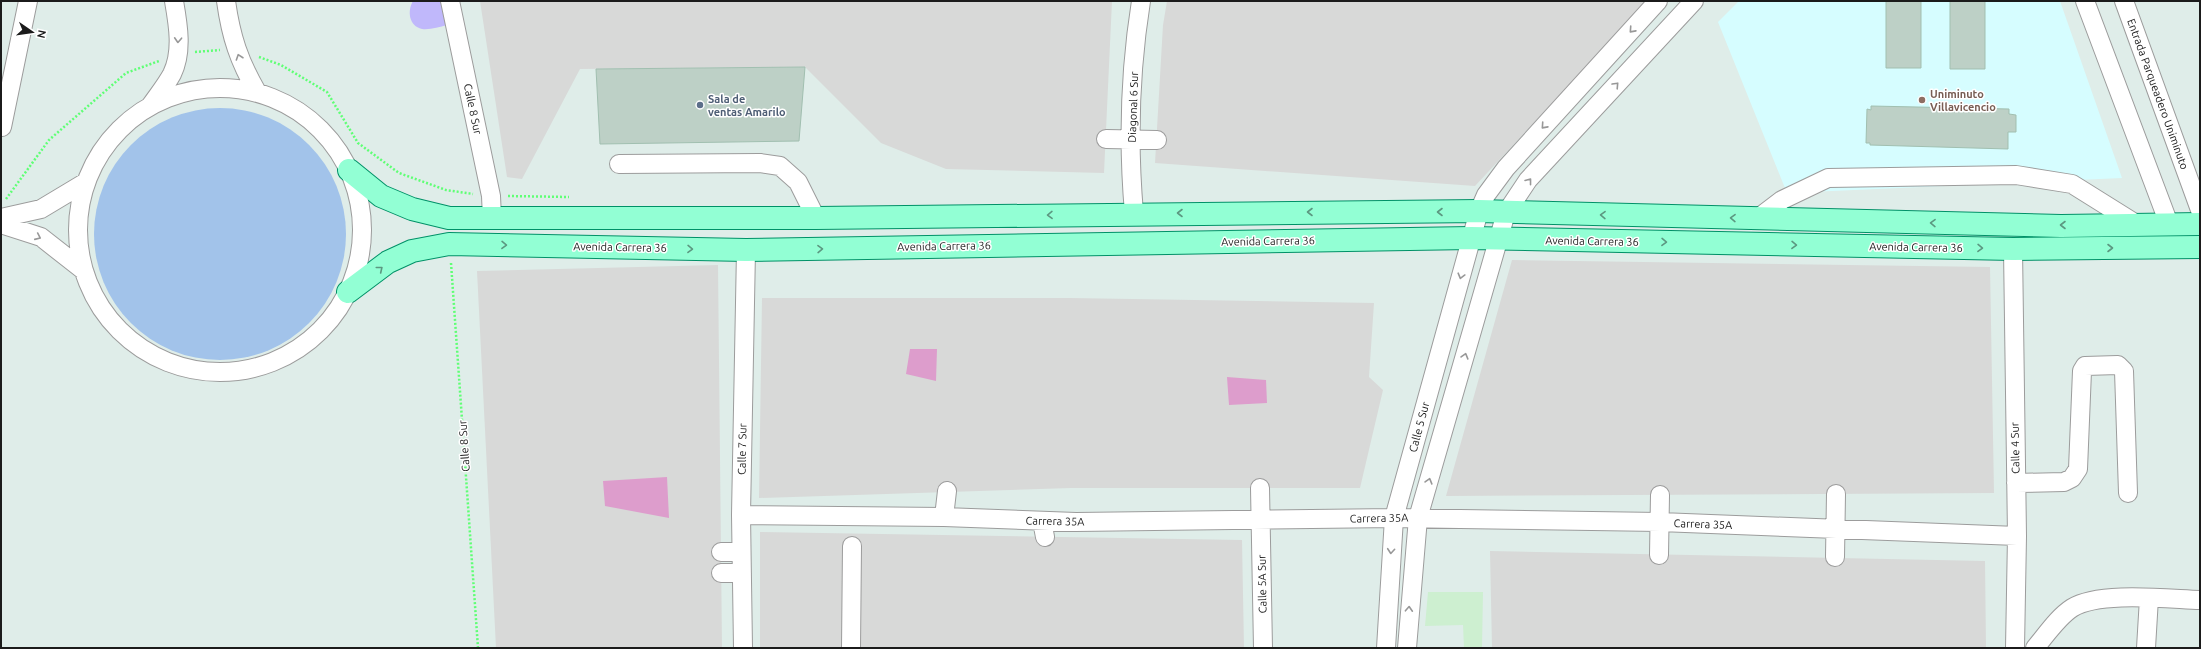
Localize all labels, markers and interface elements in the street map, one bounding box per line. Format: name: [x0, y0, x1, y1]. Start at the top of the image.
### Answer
north arrow: [12, 12, 52, 52]
street label: Entrada Parqueadero Uniminuto: [2125, 17, 2191, 171]
one-way arrow: [1629, 25, 1637, 33]
text: N: [35, 29, 49, 40]
one-way arrow: [173, 37, 182, 43]
one-way arrow: [235, 54, 244, 61]
street label: Diagonal 6 Sur: [1126, 70, 1140, 143]
street label: Calle 8 Sur: [462, 82, 484, 136]
one-way arrow: [1611, 82, 1619, 90]
place label: Uniminuto Villavicencio: [1930, 88, 1996, 113]
place label: Sala de ventas Amarilo: [708, 93, 786, 118]
marker: Uniminuto Villavicencio: [1917, 95, 1927, 105]
marker: Sala de ventas Amarilo: [695, 100, 705, 110]
one-way arrow: [1542, 121, 1549, 128]
one-way arrow: [1524, 178, 1531, 185]
one-way arrow: [1437, 207, 1443, 216]
one-way arrow: [1307, 208, 1313, 216]
one-way arrow: [1177, 209, 1183, 217]
one-way arrow: [1047, 211, 1053, 219]
one-way arrow: [1600, 211, 1606, 219]
one-way arrow: [1730, 214, 1736, 222]
one-way arrow: [1930, 218, 1936, 227]
one-way arrow: [2060, 221, 2066, 229]
one-way arrow: [34, 232, 41, 240]
street label: Avenida Carrera 36: [1221, 234, 1315, 248]
street label: Avenida Carrera 36: [1545, 234, 1639, 248]
one-way arrow: [1661, 238, 1667, 246]
street label: Avenida Carrera 36: [897, 239, 991, 253]
street label: Avenida Carrera 36: [573, 240, 667, 254]
one-way arrow: [1791, 240, 1797, 249]
street label: Avenida Carrera 36: [1869, 240, 1963, 254]
one-way arrow: [501, 241, 507, 249]
one-way arrow: [1977, 244, 1983, 252]
one-way arrow: [2107, 244, 2113, 252]
one-way arrow: [687, 245, 693, 253]
one-way arrow: [817, 245, 823, 253]
one-way arrow: [375, 266, 382, 273]
one-way arrow: [1457, 272, 1466, 279]
one-way arrow: [1460, 353, 1469, 360]
street label: Calle 5 Sur: [1407, 400, 1432, 454]
street label: Calle 8 Sur: [456, 419, 472, 472]
street label: Calle 4 Sur: [2009, 421, 2021, 474]
street label: Calle 7 Sur: [736, 422, 748, 475]
one-way arrow: [1424, 478, 1433, 485]
street label: Carrera 35A: [1350, 511, 1409, 525]
street label: Carrera 35A: [1026, 514, 1085, 528]
street label: Carrera 35A: [1673, 517, 1733, 531]
one-way arrow: [1387, 548, 1396, 554]
street label: Calle 5A Sur: [1255, 554, 1269, 614]
one-way arrow: [1405, 606, 1414, 612]

